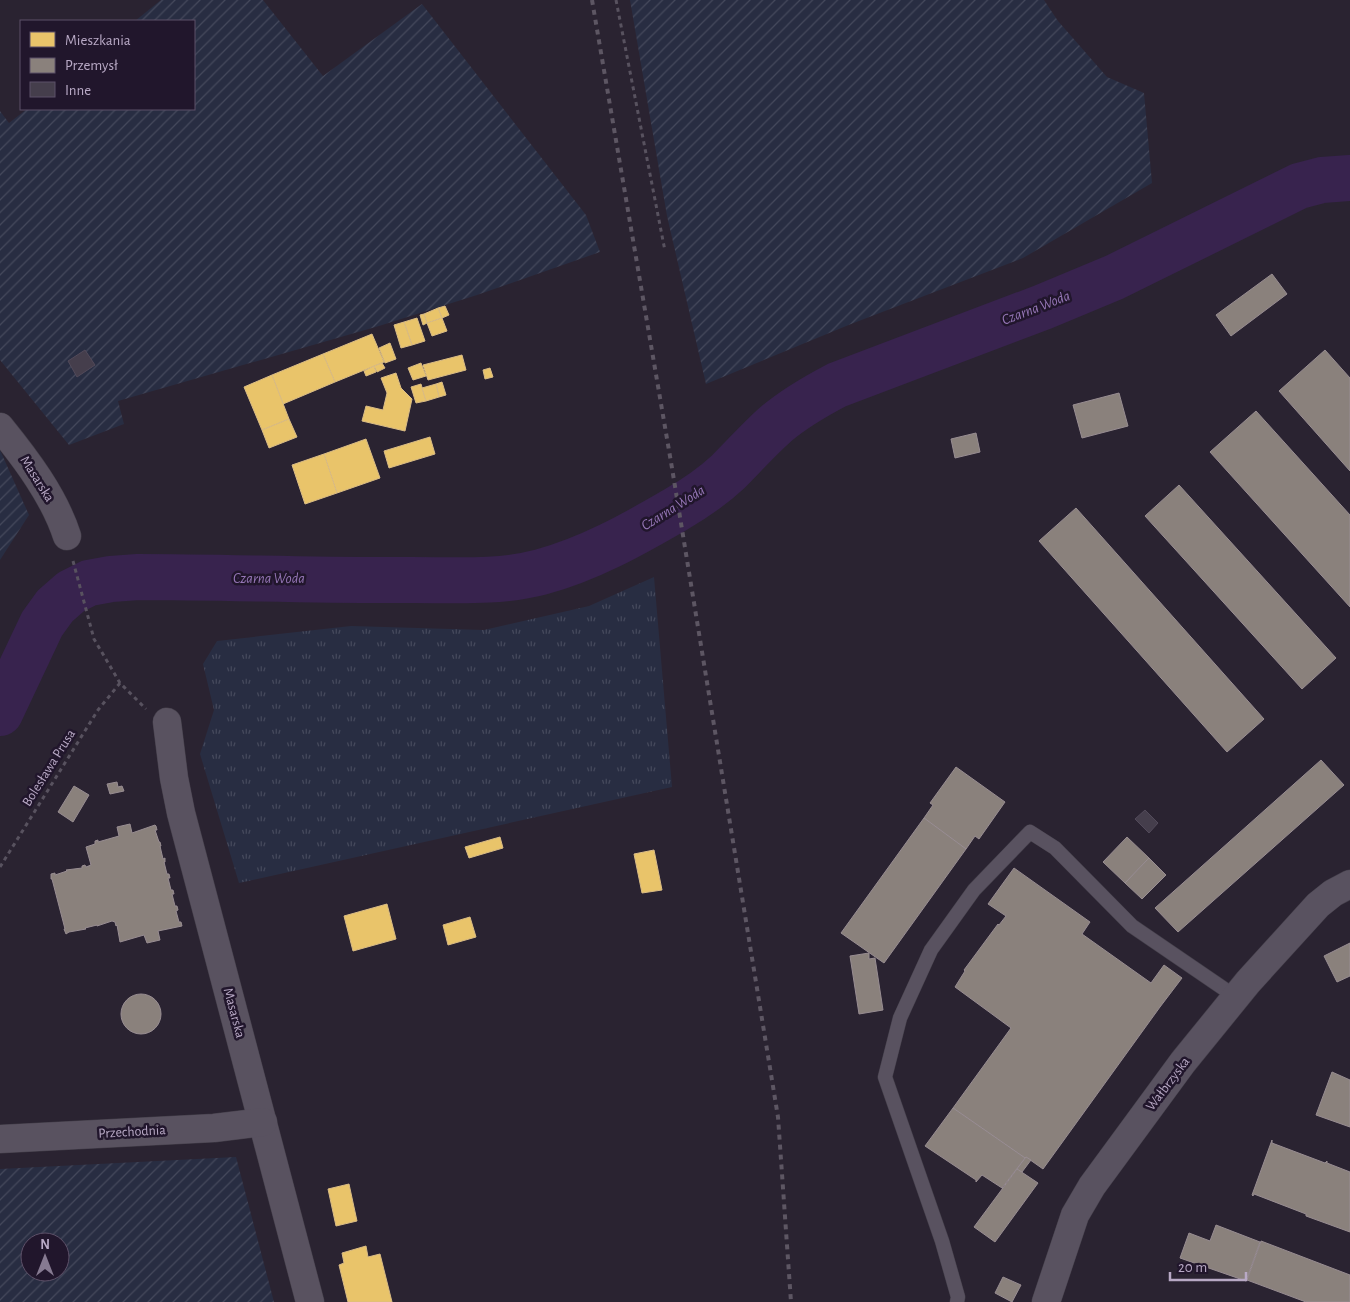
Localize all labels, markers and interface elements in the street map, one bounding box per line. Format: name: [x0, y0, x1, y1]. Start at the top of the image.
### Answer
legend: [20, 20, 195, 110]
text: Mieszkania: [65, 33, 131, 48]
text: Przemysł: [65, 58, 118, 73]
text: Inne: [65, 83, 91, 98]
water label: Czarna Woda: [1000, 288, 1072, 328]
street label: Masarska: [18, 454, 57, 505]
water label: Czarna Woda: [639, 483, 707, 533]
water label: Czarna Woda: [233, 571, 305, 586]
street label: Bolesława Prusa: [20, 727, 78, 809]
street label: Masarska: [221, 986, 248, 1040]
street label: Wałbrzyska: [1143, 1054, 1193, 1113]
street label: Przechodnia: [98, 1123, 167, 1141]
north arrow: [20, 1232, 70, 1282]
text: N: [40, 1238, 50, 1252]
scale bar: [1170, 1250, 1246, 1282]
text: 20 m: [1178, 1260, 1207, 1275]

